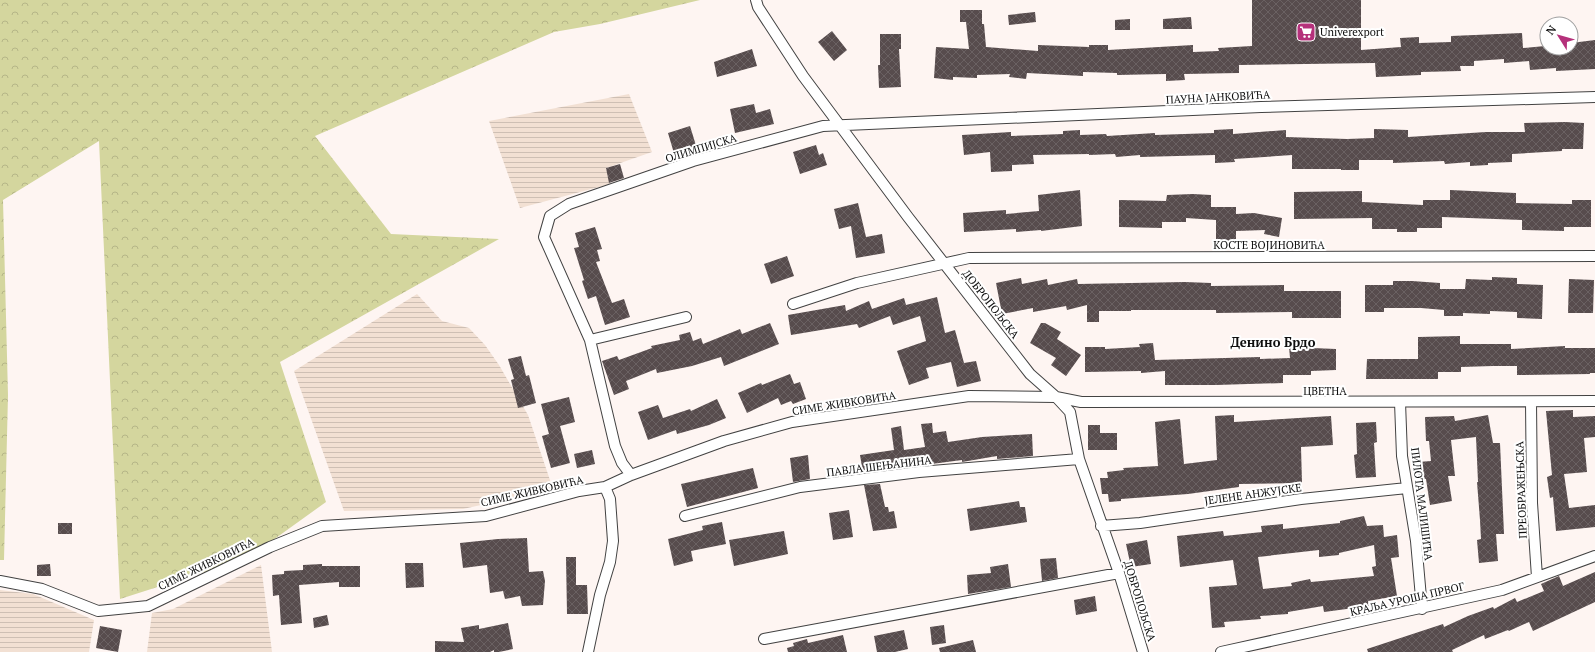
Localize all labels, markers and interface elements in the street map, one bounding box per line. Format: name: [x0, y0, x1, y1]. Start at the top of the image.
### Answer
north arrow: [1539, 16, 1579, 56]
supermarket icon: Univerexport: [1295, 21, 1317, 43]
text: N: [1543, 22, 1560, 38]
place label: Univerexport: [1320, 25, 1384, 39]
street label: ПАУНА ЈАНКОВИЋА: [1165, 87, 1271, 107]
street label: ОЛИМПИЈСКА: [664, 130, 739, 166]
street label: КОСТЕ ВОЈИНОВИЋА: [1213, 238, 1325, 252]
street label: ДОБРОПОЉСКА: [960, 267, 1023, 342]
district label: Денино Брдо: [1231, 333, 1316, 351]
street label: ЦВЕТНА: [1303, 384, 1347, 398]
street label: СИМЕ ЖИВКОВИЋА: [791, 388, 897, 418]
street label: ПРЕОБРАЖЕЊСКА: [1512, 441, 1530, 539]
street label: ПИЛОТА МАЛИШИЋА: [1408, 447, 1436, 562]
street label: ПАВЛА ШЕЊАНИНА: [826, 453, 933, 479]
street label: СИМЕ ЖИВКОВИЋА: [479, 472, 585, 510]
street label: ЈЕЛЕНЕ АНЖУЈСКЕ: [1204, 480, 1302, 508]
street label: СИМЕ ЖИВКОВИЋА: [156, 534, 257, 593]
street label: ДОБРОПОЉСКА: [1121, 559, 1159, 644]
street label: КРАЉА УРОША ПРВОГ: [1348, 579, 1466, 619]

